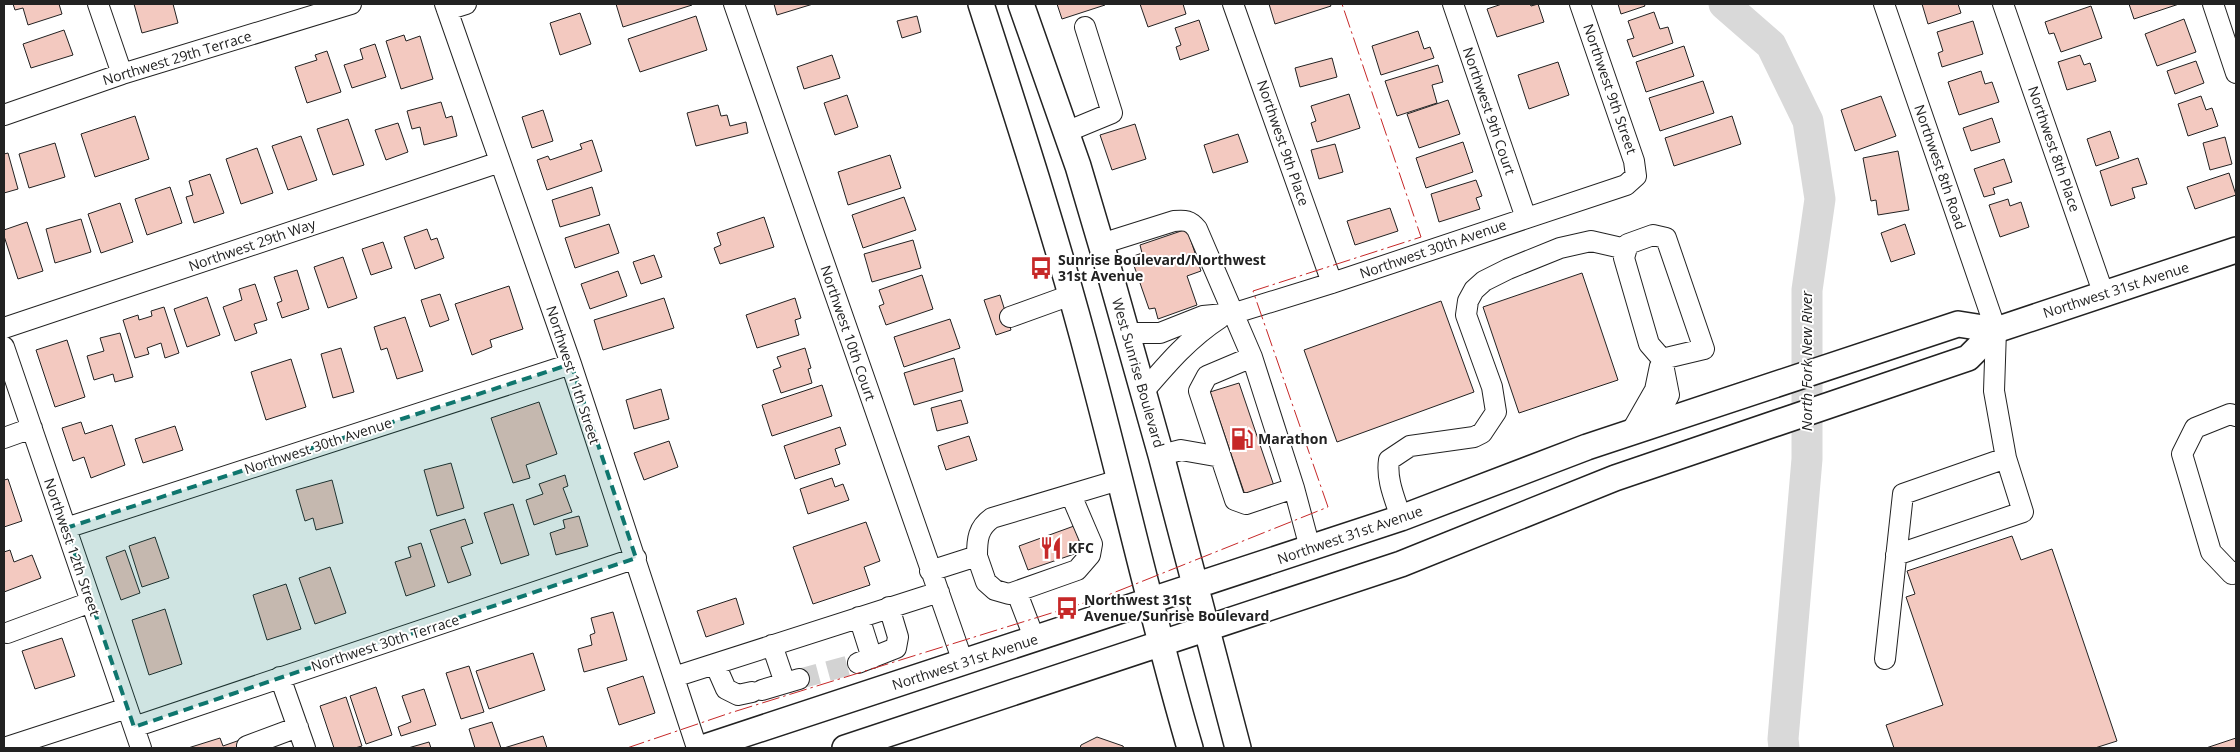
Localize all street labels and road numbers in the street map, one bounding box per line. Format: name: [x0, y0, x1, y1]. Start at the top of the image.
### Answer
street label: Northwest 9th Street: [1579, 21, 1642, 157]
street label: Northwest 29th Terrace: [100, 26, 254, 89]
street label: Northwest 9th Court: [1459, 44, 1520, 177]
street label: Northwest 9th Place: [1253, 77, 1314, 208]
street label: Northwest 8th Place: [2024, 83, 2085, 214]
street label: Northwest 8th Road: [1910, 102, 1971, 232]
street label: Northwest 29th Way: [186, 214, 319, 275]
street label: Northwest 30th Avenue: [1357, 214, 1509, 283]
street label: Northwest 31st Avenue: [2040, 257, 2191, 322]
street label: Northwest 10th Court: [816, 263, 881, 403]
street label: West Sunrise Boulevard: [1108, 296, 1169, 450]
street label: Northwest 11th Street: [542, 303, 605, 447]
street label: Northwest 30th Avenue: [242, 413, 394, 478]
street label: Northwest 12th Street: [40, 475, 105, 618]
street label: Northwest 31st Avenue: [1275, 501, 1425, 568]
street label: Northwest 30th Terrace: [308, 610, 462, 675]
street label: Northwest 31st Avenue: [889, 629, 1040, 694]

